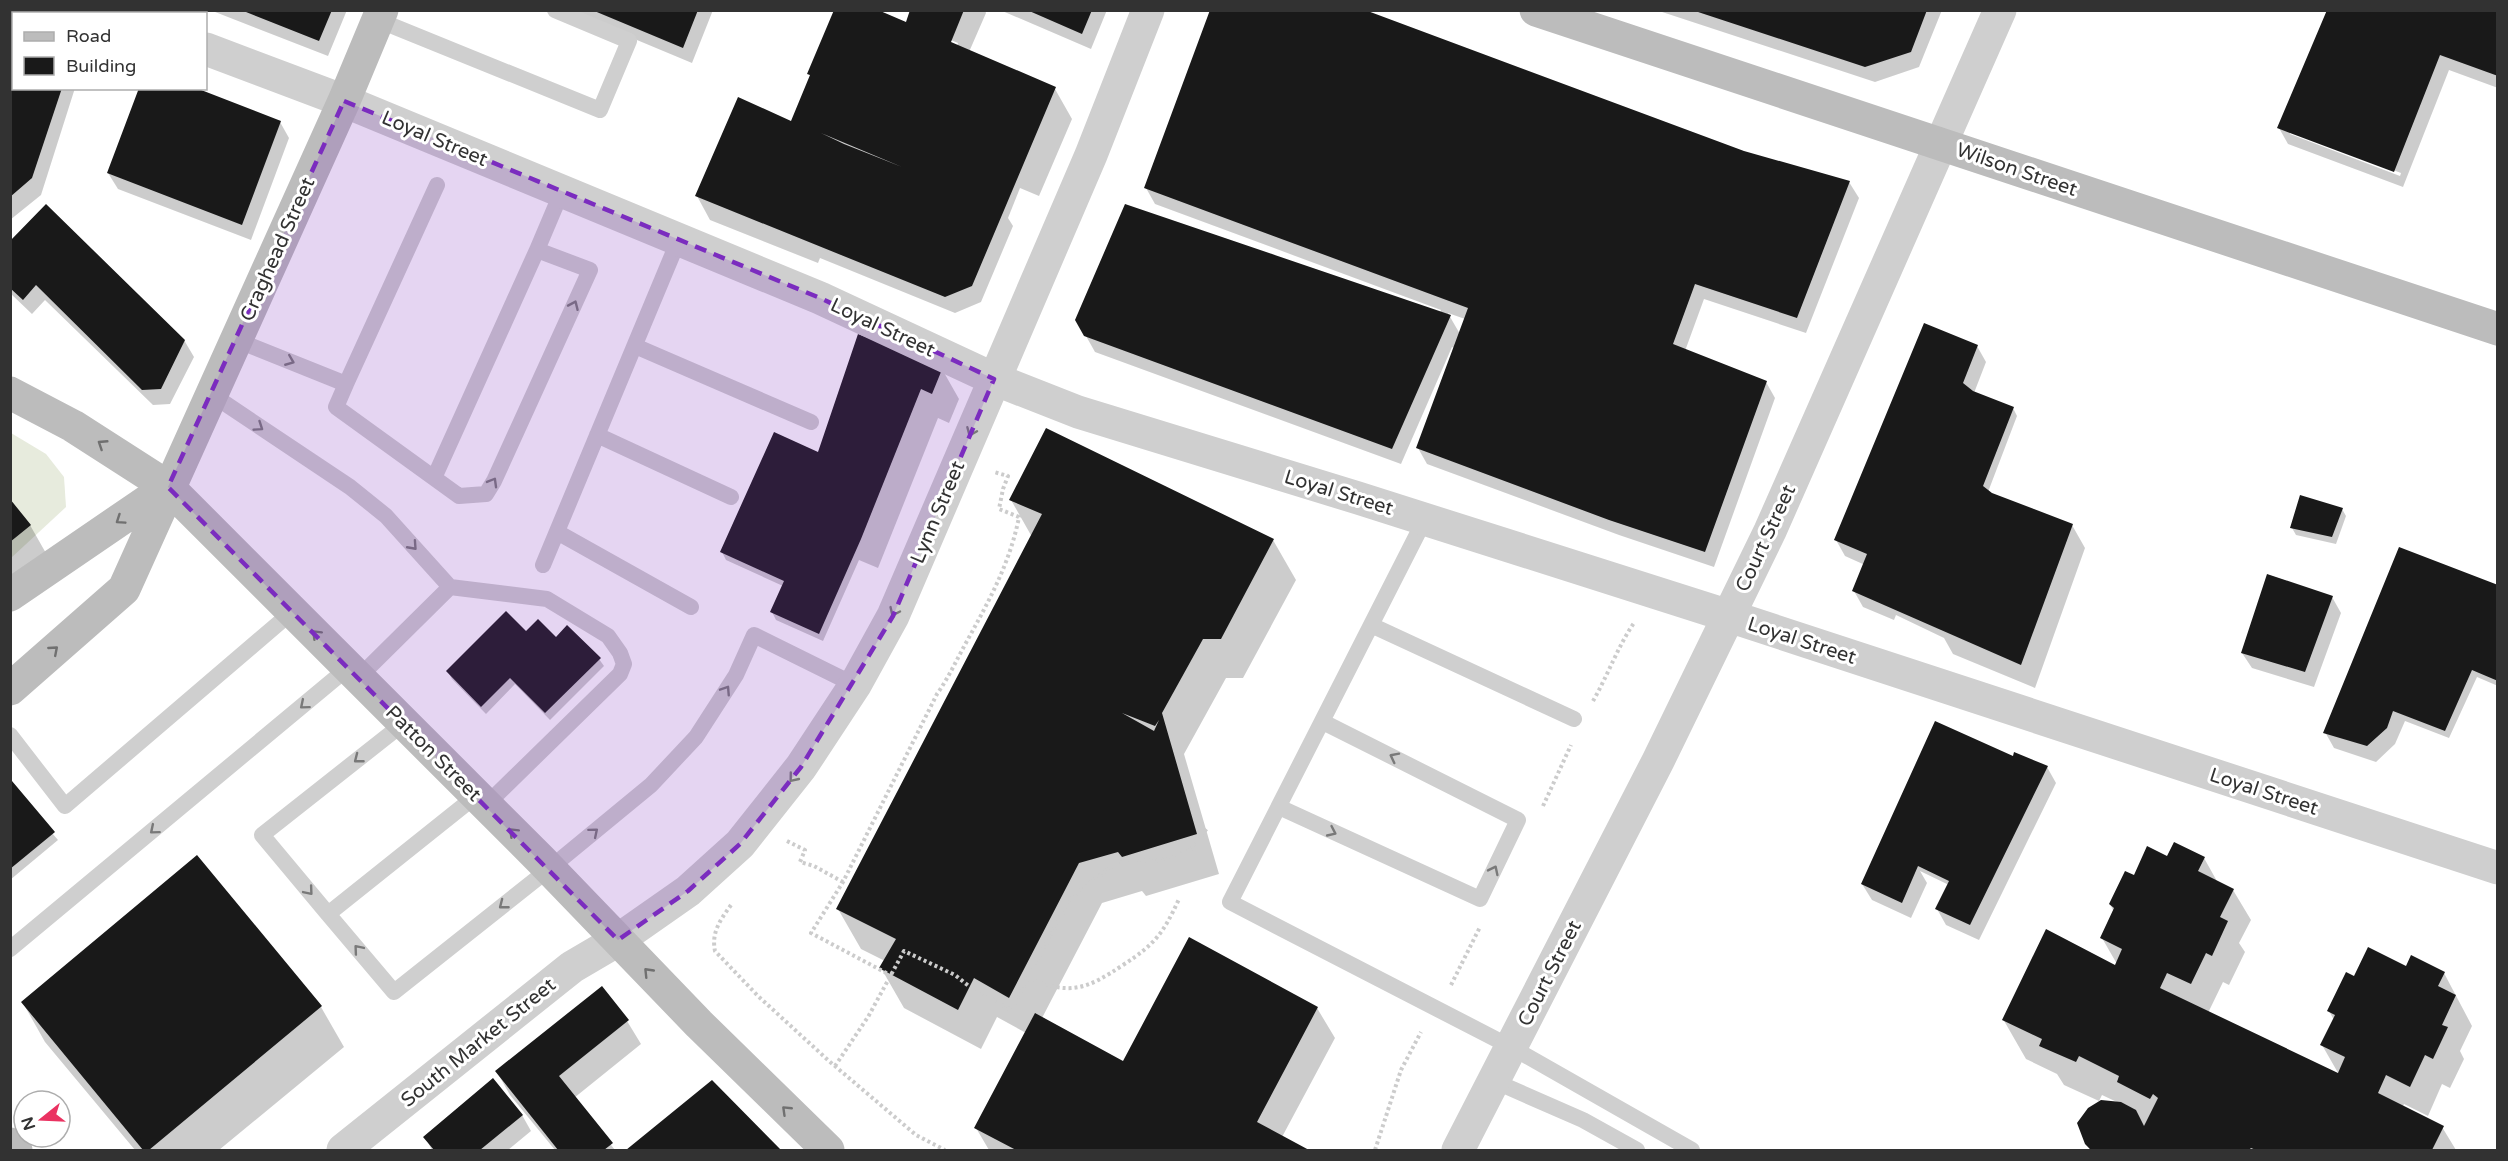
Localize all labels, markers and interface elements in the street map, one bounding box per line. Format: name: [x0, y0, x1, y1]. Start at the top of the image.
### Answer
legend: [12, 12, 207, 90]
text: Road: [66, 25, 111, 47]
text: Building: [66, 55, 136, 77]
street label: Loyal Street: [378, 106, 492, 172]
street label: Wilson Street: [1953, 138, 2081, 202]
street label: Craghead Street: [235, 173, 321, 325]
street label: Loyal Street: [826, 293, 939, 363]
one-way arrow: [567, 300, 579, 311]
one-way arrow: [284, 354, 295, 367]
one-way arrow: [253, 419, 264, 430]
one-way arrow: [966, 426, 978, 437]
one-way arrow: [97, 440, 108, 451]
street label: Lynn Street: [906, 457, 970, 567]
street label: Loyal Street: [1281, 465, 1396, 521]
one-way arrow: [486, 478, 497, 488]
street label: Court Street: [1731, 481, 1801, 596]
one-way arrow: [116, 513, 127, 524]
one-way arrow: [406, 539, 417, 550]
one-way arrow: [890, 605, 902, 616]
street label: Loyal Street: [1744, 612, 1859, 670]
one-way arrow: [312, 631, 323, 642]
one-way arrow: [48, 646, 58, 657]
one-way arrow: [719, 686, 731, 696]
one-way arrow: [300, 698, 311, 709]
street label: Patton Street: [380, 701, 486, 807]
one-way arrow: [354, 752, 365, 763]
one-way arrow: [1389, 753, 1400, 765]
street label: Loyal Street: [2206, 763, 2321, 821]
one-way arrow: [789, 771, 800, 782]
one-way arrow: [150, 822, 161, 833]
one-way arrow: [1325, 824, 1336, 836]
one-way arrow: [509, 828, 520, 839]
one-way arrow: [587, 828, 598, 839]
one-way arrow: [1487, 866, 1498, 877]
one-way arrow: [302, 884, 313, 895]
one-way arrow: [499, 898, 510, 909]
street label: Court Street: [1513, 916, 1587, 1030]
one-way arrow: [354, 945, 365, 956]
one-way arrow: [645, 968, 656, 979]
street label: South Market Street: [396, 973, 561, 1113]
north arrow: [12, 1089, 72, 1149]
one-way arrow: [783, 1106, 794, 1117]
text: N: [17, 1114, 40, 1133]

